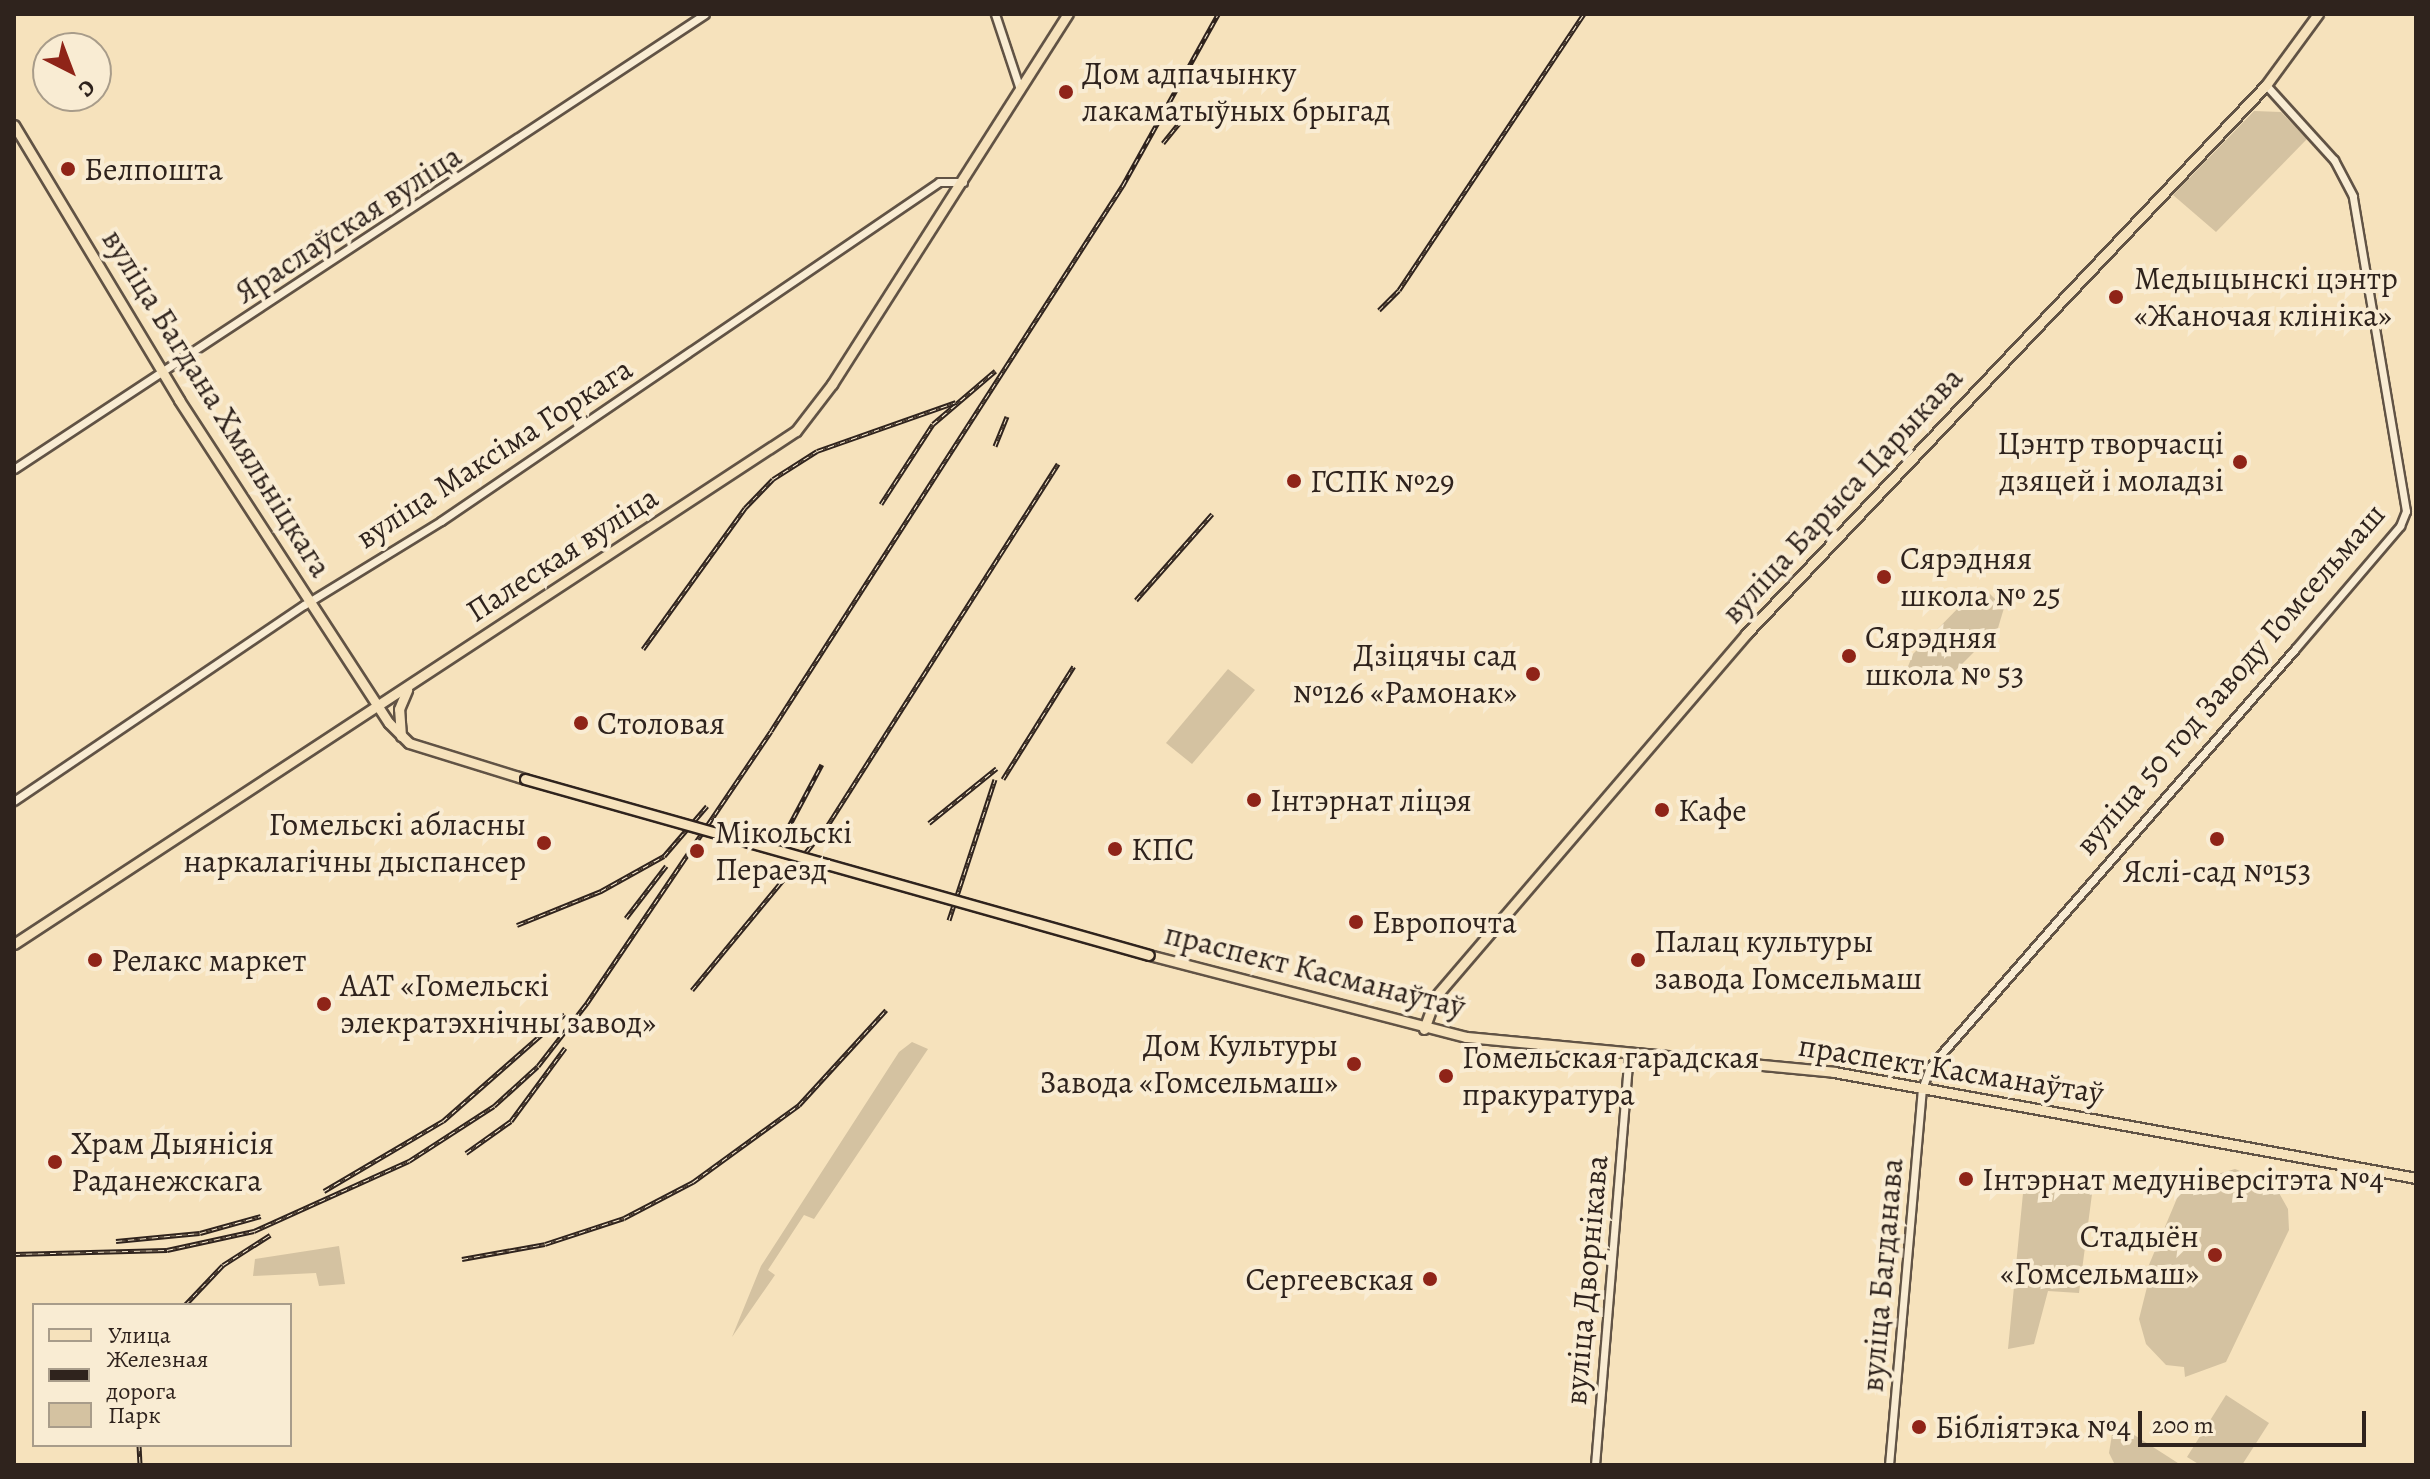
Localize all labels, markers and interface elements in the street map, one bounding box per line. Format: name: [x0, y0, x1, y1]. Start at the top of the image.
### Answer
north arrow: [32, 32, 112, 112]
place label: Дом адпачынку лакаматыўных брыгад: [1082, 55, 1390, 130]
text: С: [72, 73, 102, 104]
marker: Дом адпачынку лакаматыўных брыгад: [1057, 83, 1075, 101]
street label: Яраслаўская вуліца: [227, 136, 469, 312]
place label: Белпошта: [84, 150, 223, 188]
marker: Белпошта: [59, 160, 77, 178]
street label: вуліца Багдана Хмяльніцкага: [94, 222, 340, 584]
place label: Медыцынскі цэнтр «Жаночая клініка»: [2134, 260, 2398, 335]
marker: Медыцынскі цэнтр «Жаночая клініка»: [2105, 286, 2127, 308]
street label: вуліца Максіма Горкага: [349, 349, 639, 557]
street label: вуліца Барыса Царыкава: [1713, 359, 1971, 631]
place label: Цэнтр творчасці дзяцей і моладзі: [1997, 425, 2224, 500]
marker: Цэнтр творчасці дзяцей і моладзі: [2231, 453, 2249, 471]
place label: ГСПК №29: [1310, 462, 1455, 500]
marker: ГСПК №29: [1285, 472, 1303, 490]
street label: Палеская вуліца: [459, 478, 665, 630]
street label: вуліца 50 год Заводу Гомсельмаш: [2067, 495, 2393, 863]
place label: Сярэдняя школа № 25: [1900, 540, 2061, 615]
marker: Сярэдняя школа № 25: [1875, 568, 1893, 586]
place label: Сярэдняя школа № 53: [1865, 619, 2024, 694]
place label: Дзіцячы сад №126 «Рамонак»: [1293, 637, 1517, 712]
marker: Сярэдняя школа № 53: [1840, 647, 1858, 665]
marker: Дзіцячы сад №126 «Рамонак»: [1524, 665, 1542, 683]
place label: Столовая: [597, 704, 725, 742]
marker: Столовая: [572, 714, 590, 732]
place label: Інтэрнат ліцэя: [1270, 781, 1472, 819]
marker: Інтэрнат ліцэя: [1245, 791, 1263, 809]
place label: Кафе: [1678, 791, 1747, 829]
marker: Кафе: [1653, 801, 1671, 819]
place label: Гомельскі абласны наркалагічны дыспансер: [183, 806, 526, 881]
place label: Мікольскі Пераезд: [715, 814, 852, 889]
place label: КПС: [1131, 830, 1194, 868]
marker: Яслі-сад №153: [2208, 830, 2226, 848]
marker: Гомельскі абласны наркалагічны дыспансер: [533, 832, 555, 854]
marker: Мікольскі Пераезд: [686, 840, 708, 862]
marker: КПС: [1106, 840, 1124, 858]
place label: Яслі-сад №153: [2123, 852, 2311, 890]
place label: Европочта: [1372, 903, 1517, 941]
marker: Европочта: [1347, 913, 1365, 931]
street label: праспект Касманаўтаў: [1161, 914, 1469, 1026]
place label: Палац культуры завода Гомсельмаш: [1654, 923, 1922, 998]
place label: Релакс маркет: [111, 941, 306, 979]
marker: Релакс маркет: [86, 951, 104, 969]
marker: Палац культуры завода Гомсельмаш: [1629, 951, 1647, 969]
place label: ААТ «Гомельскі элекратэхнічны завод»: [340, 967, 656, 1042]
marker: ААТ «Гомельскі элекратэхнічны завод»: [315, 995, 333, 1013]
street label: праспект Касманаўтаў: [1796, 1026, 2106, 1112]
place label: Дом Культуры Завода «Гомсельмаш»: [1039, 1027, 1338, 1102]
place label: Гомельская гарадская пракуратура: [1462, 1039, 1759, 1114]
marker: Дом Культуры Завода «Гомсельмаш»: [1345, 1055, 1363, 1073]
marker: Гомельская гарадская пракуратура: [1437, 1067, 1455, 1085]
place label: Храм Дыянісія Раданежскага: [71, 1125, 274, 1200]
marker: Храм Дыянісія Раданежскага: [46, 1153, 64, 1171]
street label: вуліца Дворнікава: [1556, 1154, 1616, 1406]
street label: вуліца Багданава: [1853, 1157, 1911, 1393]
place label: Інтэрнат медуніверсітэта №4: [1982, 1160, 2384, 1198]
marker: Інтэрнат медуніверсітэта №4: [1957, 1170, 1975, 1188]
place label: Стадыён «Гомсельмаш»: [2000, 1218, 2199, 1293]
marker: Стадыён «Гомсельмаш»: [2206, 1246, 2224, 1264]
place label: Сергеевская: [1245, 1260, 1414, 1298]
marker: Сергеевская: [1421, 1270, 1439, 1288]
legend: [32, 1303, 292, 1447]
text: Улица: [108, 1319, 171, 1351]
text: Железная дорога: [106, 1343, 208, 1407]
scale bar: [2142, 1395, 2370, 1445]
text: Парк: [108, 1399, 161, 1431]
place label: Бібліятэка №4: [1935, 1408, 2131, 1446]
text: 200 m: [2152, 1409, 2214, 1441]
marker: Бібліятэка №4: [1910, 1418, 1928, 1436]

